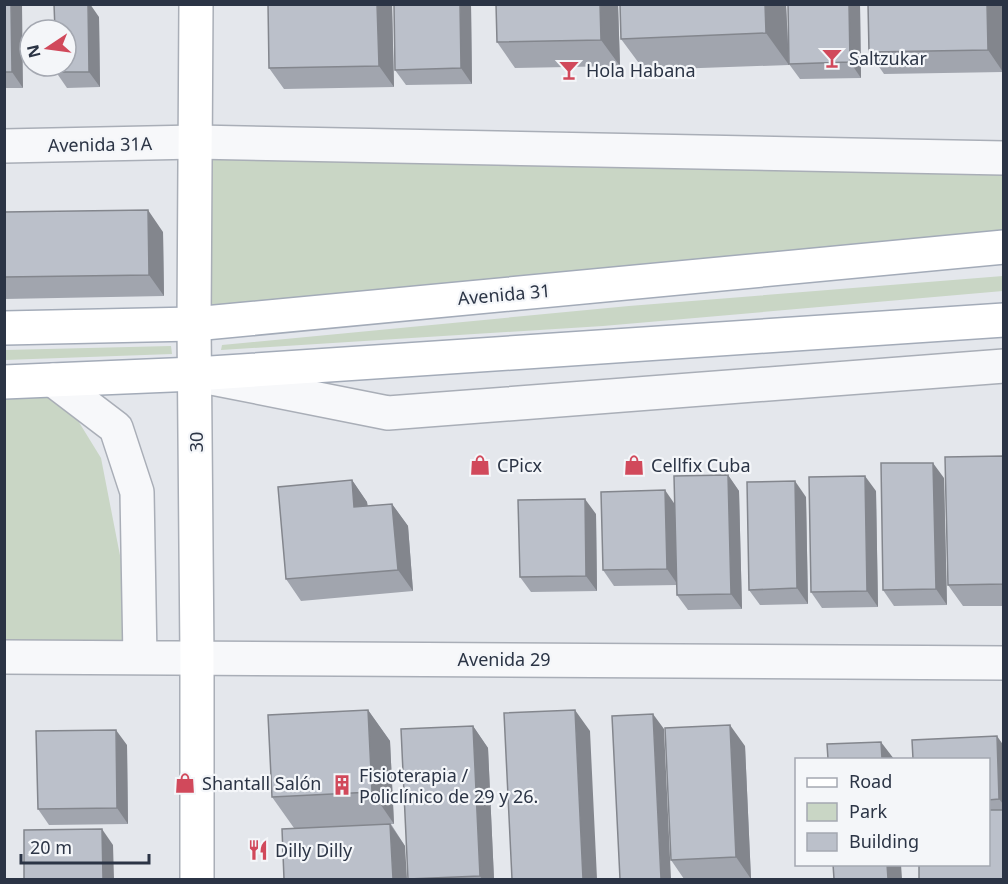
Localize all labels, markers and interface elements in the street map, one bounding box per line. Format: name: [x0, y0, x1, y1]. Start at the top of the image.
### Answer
north arrow: [18, 18, 78, 78]
text: N: [21, 43, 46, 60]
bar icon: Saltzukar: [820, 46, 844, 70]
place label: Saltzukar: [849, 46, 927, 70]
bar icon: Hola Habana: [557, 58, 581, 82]
place label: Hola Habana: [586, 58, 695, 82]
street label: Avenida 31A: [48, 131, 153, 157]
street label: Avenida 31: [457, 278, 551, 310]
street label: 30: [184, 432, 208, 452]
shop icon: CPicx: [468, 453, 492, 477]
place label: CPicx: [497, 453, 543, 477]
shop icon: Cellfix Cuba: [622, 453, 646, 477]
place label: Cellfix Cuba: [651, 453, 751, 477]
street label: Avenida 29: [457, 647, 551, 671]
legend: [795, 758, 990, 866]
place label: Fisioterapia / Policlínico de 29 y 26.: [359, 763, 538, 808]
text: Road: [849, 769, 892, 793]
shop icon: Shantall Salón: [173, 771, 197, 795]
place label: Shantall Salón: [202, 771, 321, 795]
building icon: Fisioterapia / Policlínico de 29 y 26.: [330, 773, 354, 797]
text: Park: [849, 799, 887, 823]
scale bar: [21, 827, 148, 865]
text: Building: [849, 829, 919, 853]
text: 20 m: [30, 835, 72, 859]
restaurant icon: Dilly Dilly: [246, 838, 270, 862]
place label: Dilly Dilly: [275, 838, 353, 862]

